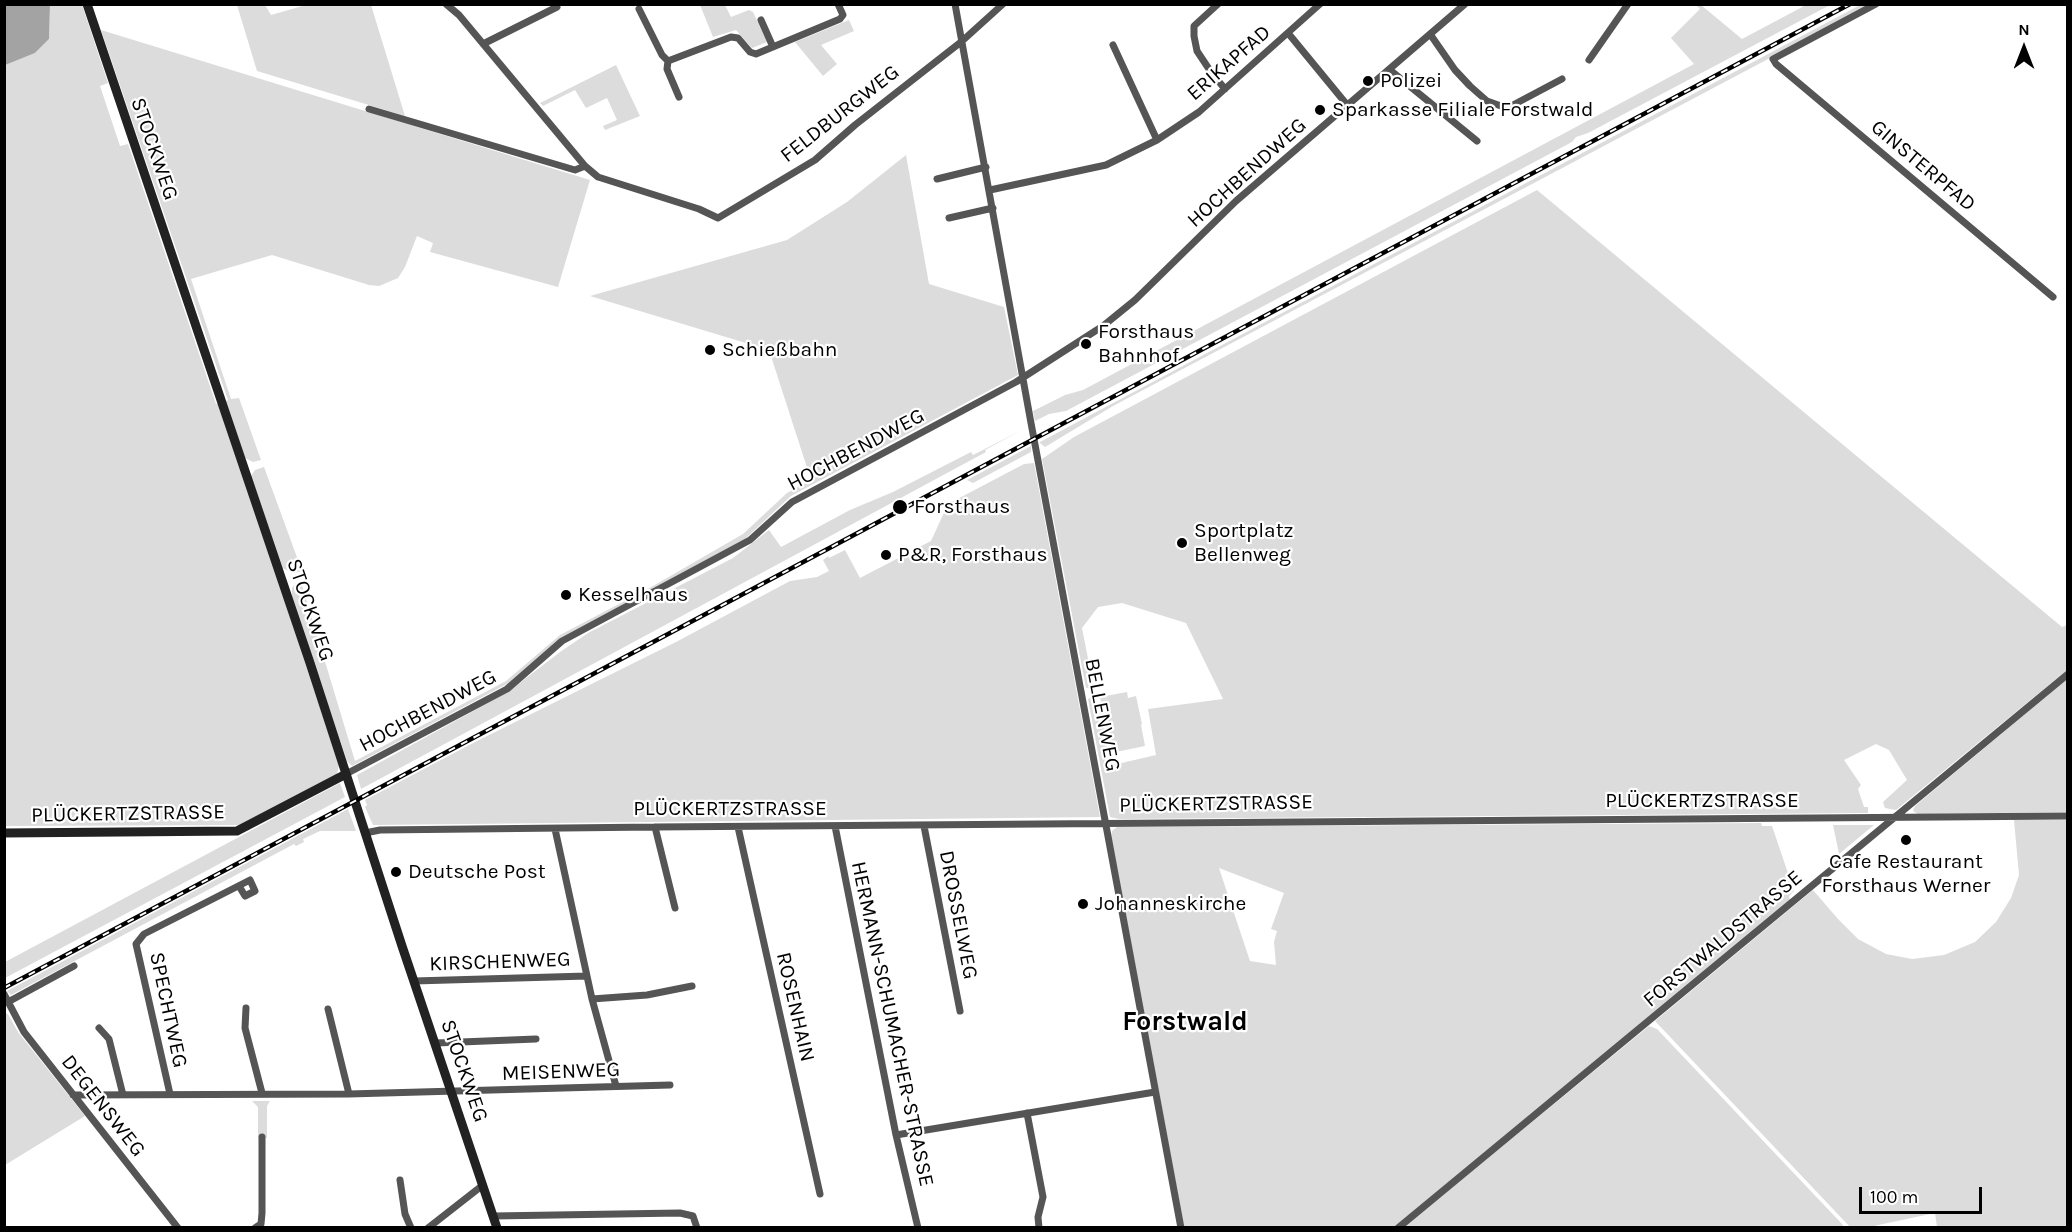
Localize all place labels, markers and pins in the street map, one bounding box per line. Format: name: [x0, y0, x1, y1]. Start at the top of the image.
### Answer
place label: Polizei: [1380, 68, 1442, 94]
marker: Polizei: [1361, 74, 1375, 88]
place label: Sparkasse Filiale Forstwald: [1332, 97, 1593, 123]
marker: Sparkasse Filiale Forstwald: [1313, 103, 1327, 117]
place label: Forsthaus Bahnhof: [1098, 319, 1194, 369]
place label: Schießbahn: [722, 337, 837, 363]
marker: Forsthaus Bahnhof: [1079, 337, 1093, 351]
marker: Schießbahn: [703, 343, 717, 357]
place label: Forsthaus: [914, 494, 1010, 520]
marker: Forsthaus: [891, 498, 909, 516]
place label: Sportplatz Bellenweg: [1194, 518, 1294, 568]
marker: Sportplatz Bellenweg: [1175, 536, 1189, 550]
place label: P&R, Forsthaus: [898, 542, 1047, 568]
marker: P&R, Forsthaus: [879, 548, 893, 562]
place label: Kesselhaus: [578, 582, 688, 608]
marker: Kesselhaus: [559, 588, 573, 602]
marker: Cafe Restaurant Forsthaus Werner: [1899, 833, 1913, 847]
place label: Cafe Restaurant Forsthaus Werner: [1822, 849, 1990, 899]
place label: Deutsche Post: [408, 859, 546, 885]
marker: Deutsche Post: [389, 865, 403, 879]
place label: Johanneskirche: [1095, 891, 1246, 917]
marker: Johanneskirche: [1076, 897, 1090, 911]

